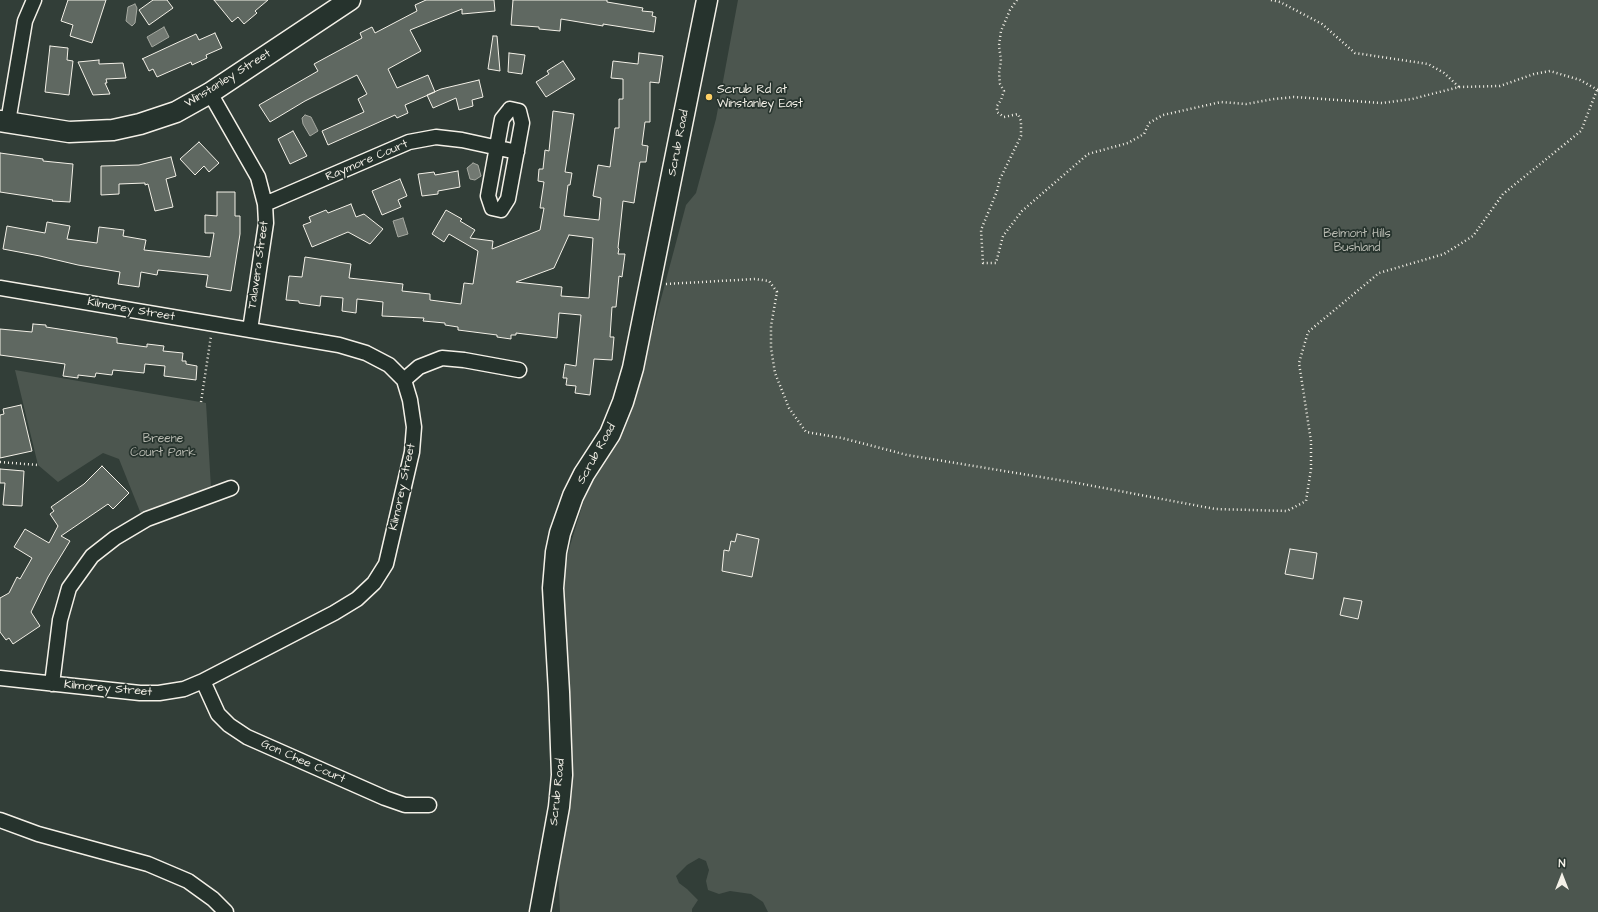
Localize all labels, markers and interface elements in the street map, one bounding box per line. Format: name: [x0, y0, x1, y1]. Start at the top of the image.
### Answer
street label: Winstanley Street: [182, 47, 274, 111]
place label: Scrub Rd at Winstanley East: [717, 83, 803, 111]
marker: Scrub Rd at Winstanley East: [704, 92, 714, 102]
street label: Scrub Road: [666, 109, 692, 177]
street label: Raymore Court: [324, 137, 410, 185]
street label: Talavera Street: [246, 220, 272, 310]
park label: Belmont Hills Bushland: [1323, 227, 1391, 255]
street label: Kilmorey Street: [86, 295, 176, 325]
street label: Scrub Road: [574, 421, 620, 487]
park label: Breene Court Park: [130, 432, 196, 460]
street label: Kilmorey Street: [387, 442, 419, 532]
street label: Kilmorey Street: [63, 678, 153, 700]
street label: Gon Chee Court: [259, 737, 347, 787]
street label: Scrub Road: [547, 758, 569, 826]
north arrow: [1542, 856, 1582, 896]
text: N: [1559, 856, 1565, 871]

